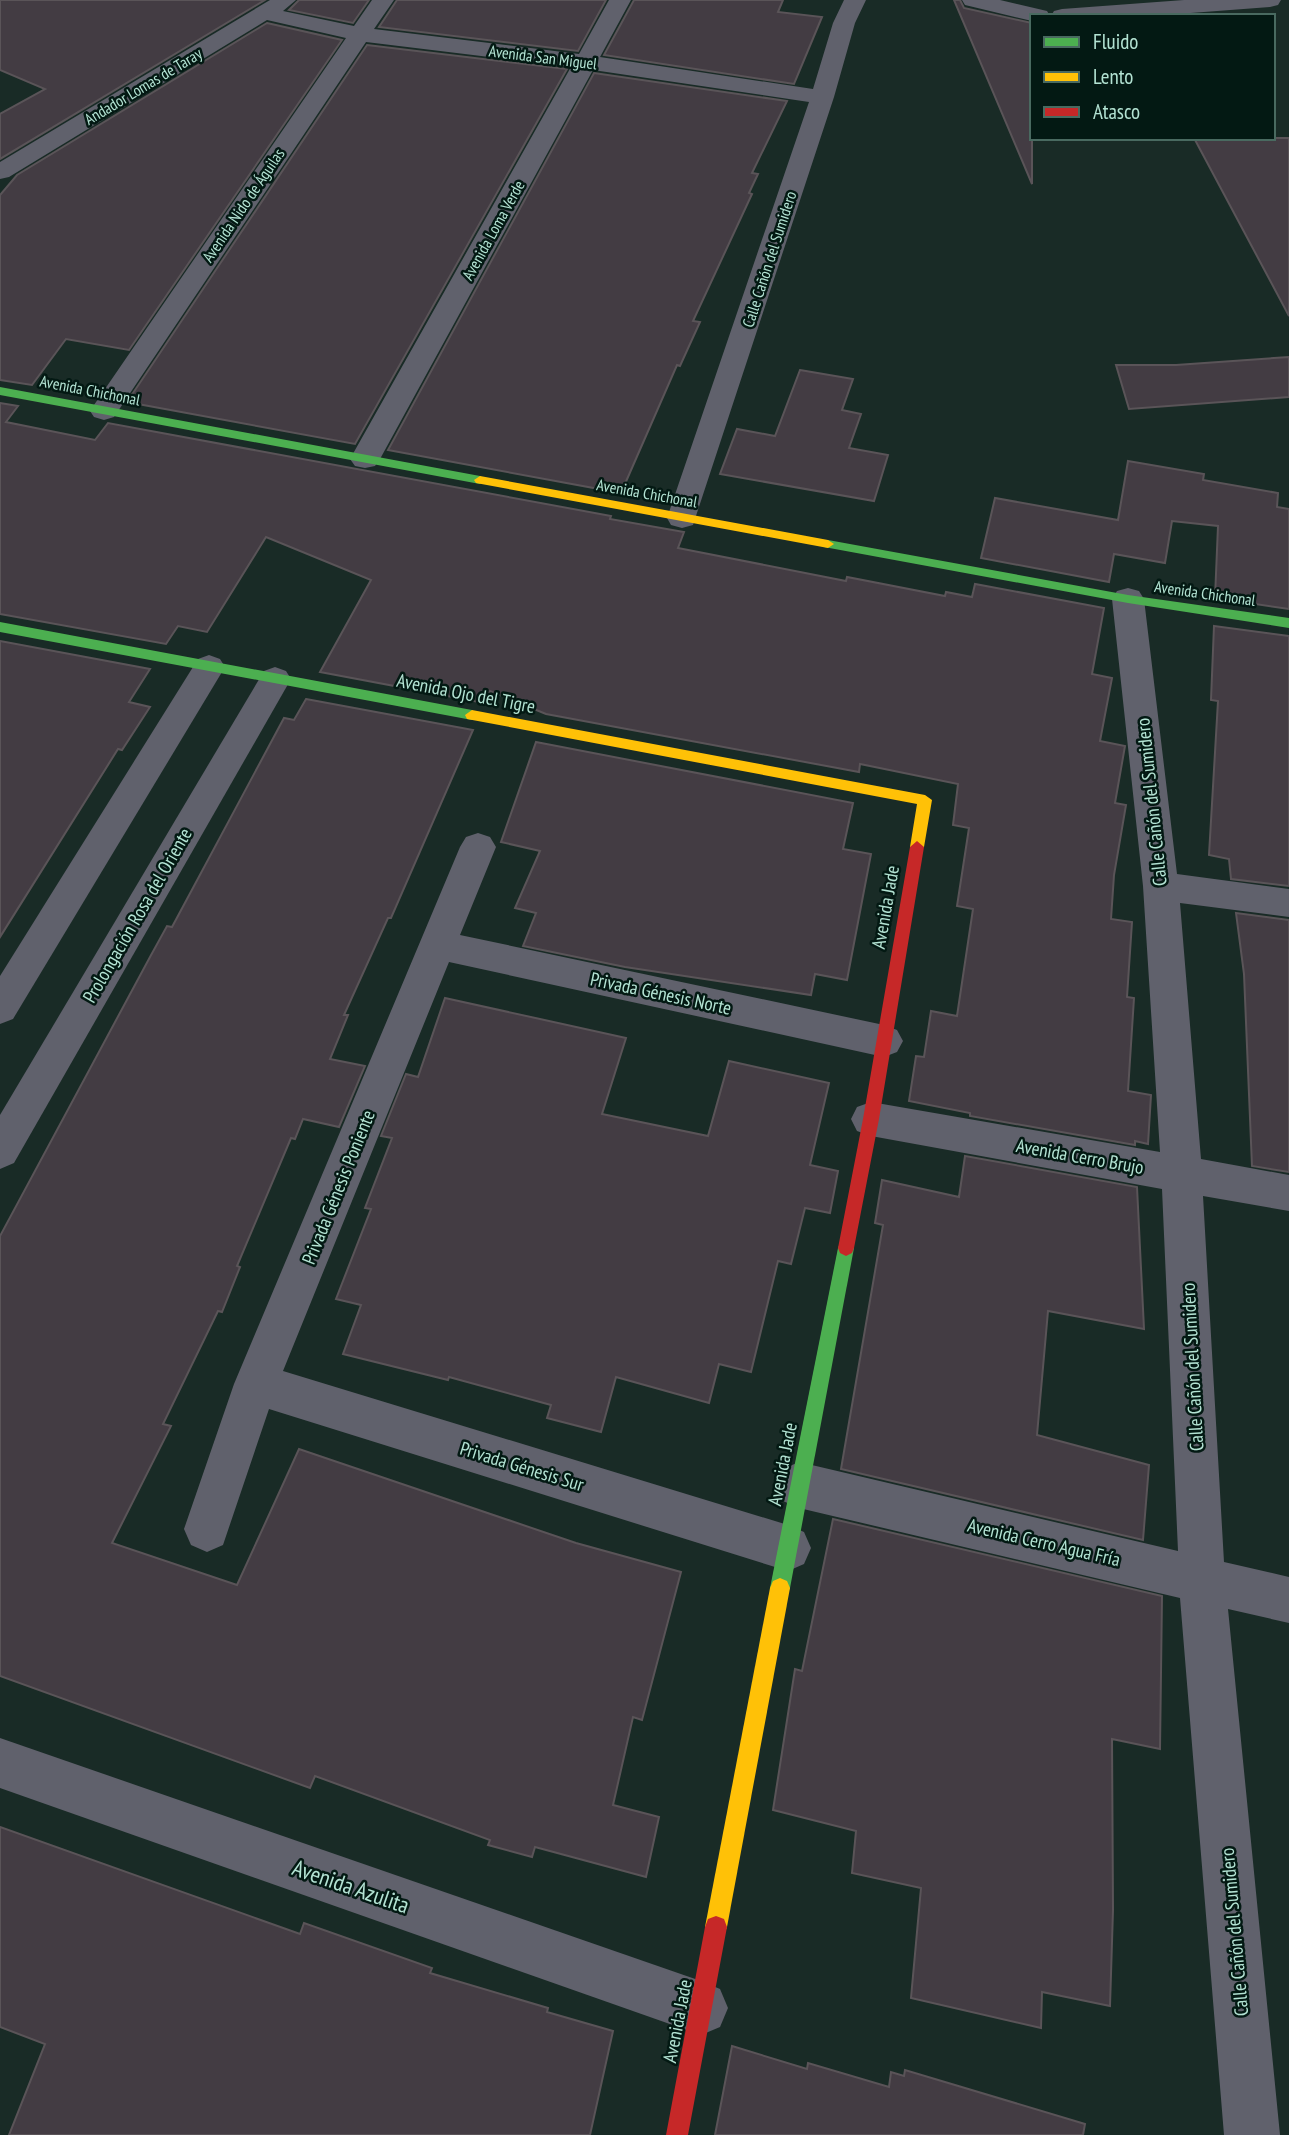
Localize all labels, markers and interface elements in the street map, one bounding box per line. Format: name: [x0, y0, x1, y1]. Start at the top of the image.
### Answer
legend: [1030, 14, 1275, 140]
text: Fluido: [1093, 28, 1138, 55]
street label: Avenida San Miguel: [488, 40, 598, 74]
street label: Andador Lomas de Taray: [81, 43, 205, 129]
text: Lento: [1093, 63, 1133, 90]
text: Atasco: [1093, 98, 1140, 125]
street label: Avenida Nido de Águilas: [197, 144, 289, 266]
street label: Avenida Loma Verde: [457, 177, 529, 283]
street label: Calle Cañón del Sumidero: [738, 188, 800, 330]
street label: Avenida Chichonal: [38, 370, 142, 410]
street label: Avenida Chichonal: [595, 474, 699, 512]
street label: Avenida Chichonal: [1153, 576, 1257, 610]
street label: Avenida Ojo del Tigre: [395, 668, 537, 718]
street label: Calle Cañón del Sumidero: [1130, 717, 1172, 887]
street label: Prolongación Rosa del Oriente: [77, 823, 197, 1007]
street label: Avenida Jade: [866, 863, 904, 951]
street label: Privada Génesis Norte: [588, 966, 734, 1020]
street label: Privada Génesis Poniente: [296, 1106, 380, 1268]
street label: Avenida Cerro Brujo: [1014, 1133, 1146, 1179]
street label: Calle Cañón del Sumidero: [1176, 1282, 1208, 1452]
street label: Avenida Jade: [762, 1420, 802, 1508]
street label: Privada Génesis Sur: [457, 1436, 588, 1496]
street label: Avenida Cerro Agua Fría: [965, 1513, 1123, 1571]
street label: Calle Cañón del Sumidero: [1215, 1847, 1253, 2017]
street label: Avenida Azulita: [289, 1852, 413, 1920]
street label: Avenida Jade: [657, 1977, 697, 2065]

